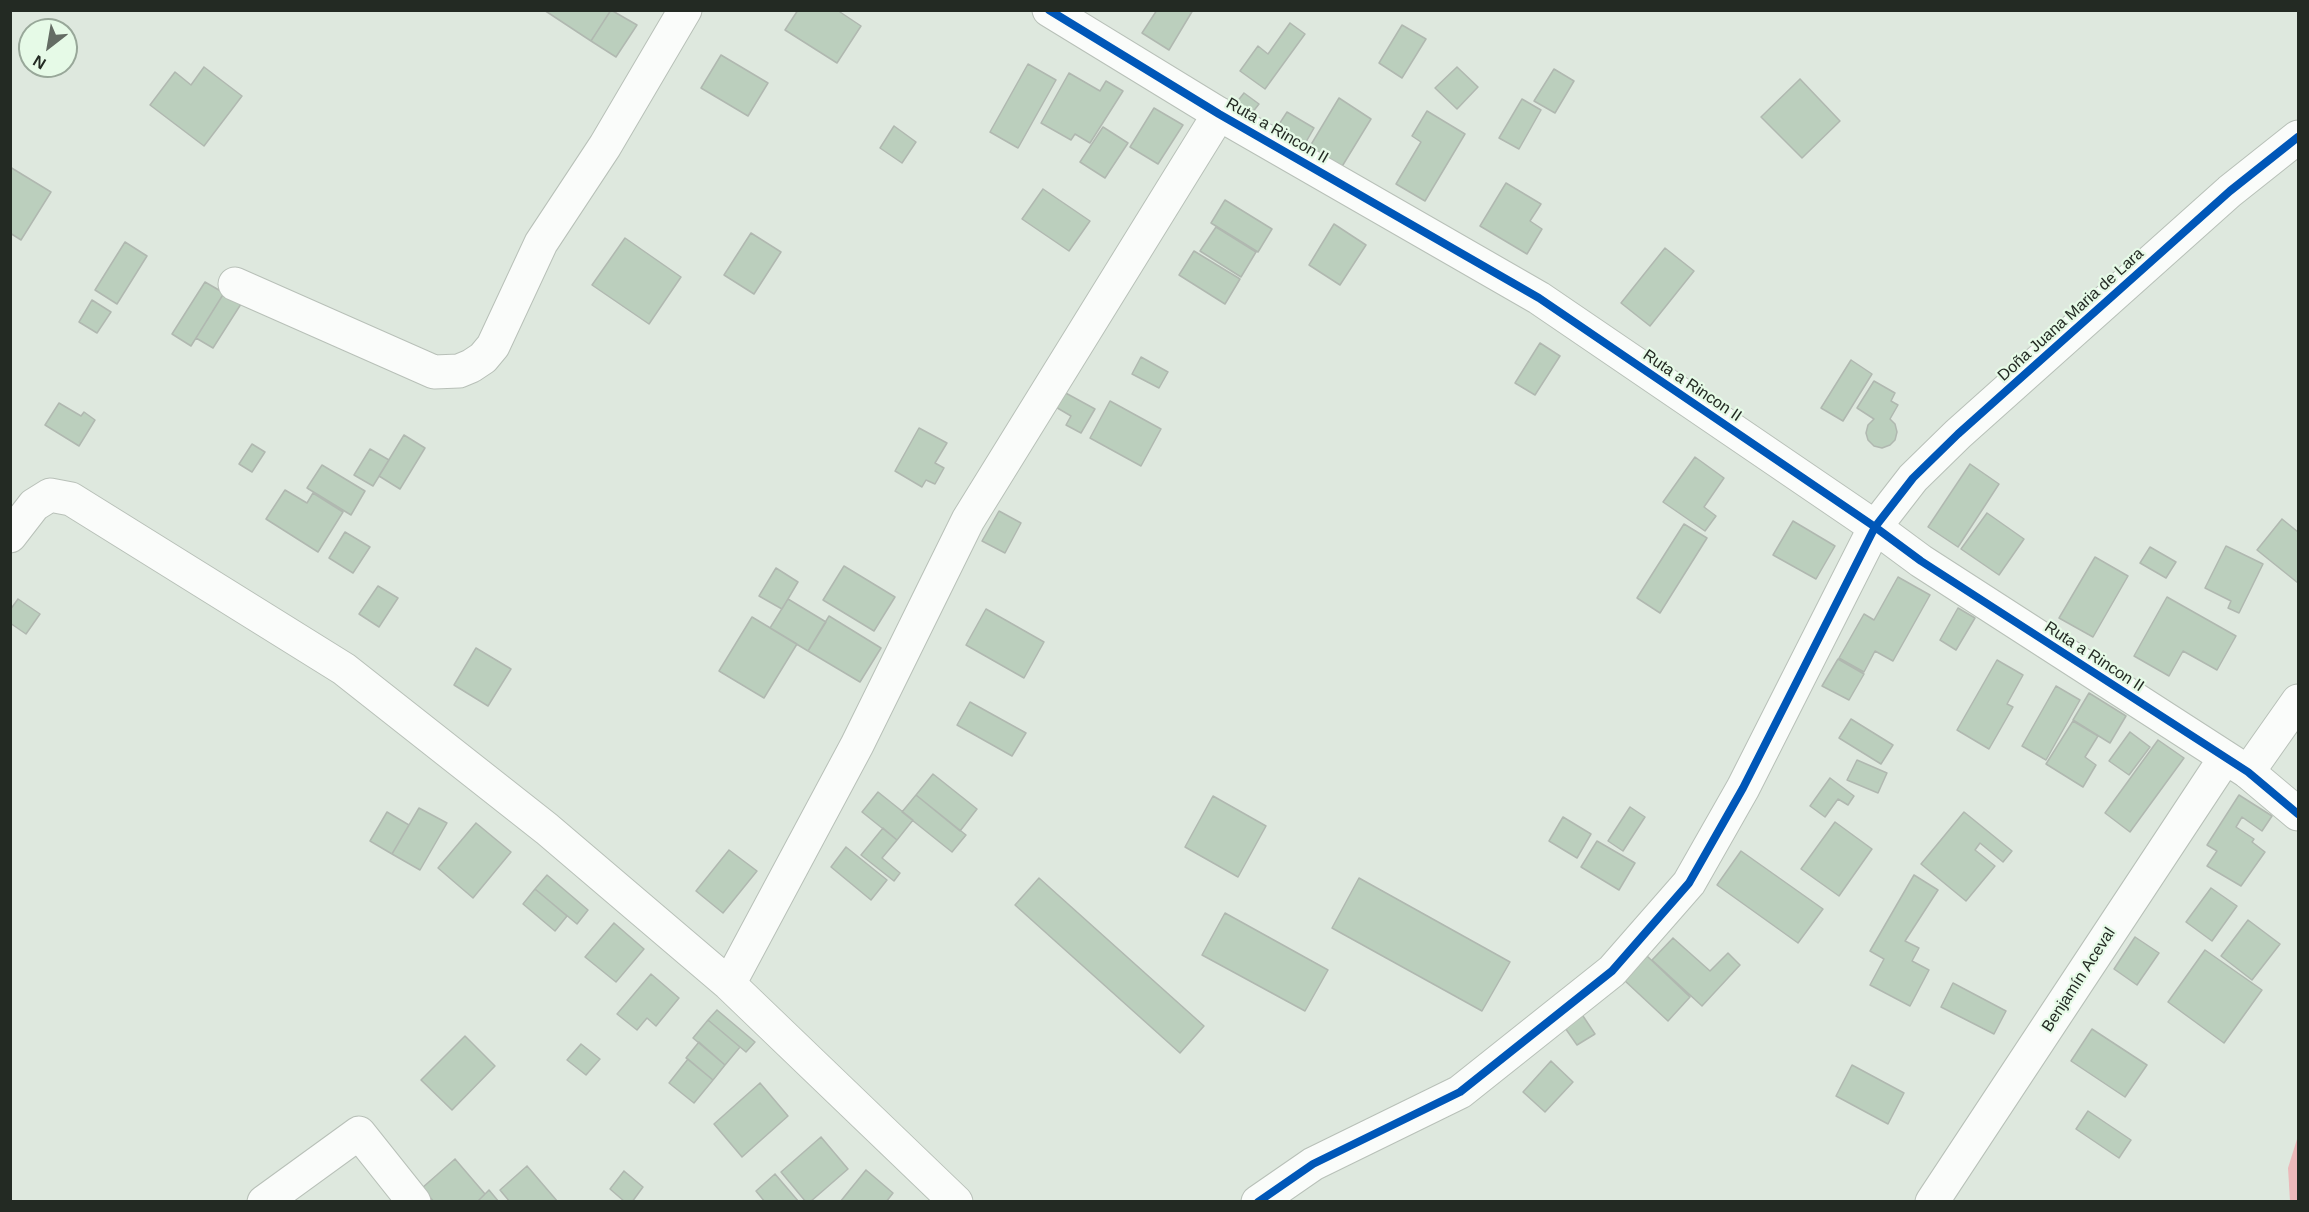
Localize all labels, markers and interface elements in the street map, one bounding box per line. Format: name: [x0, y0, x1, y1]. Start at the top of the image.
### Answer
north arrow: [18, 18, 78, 78]
text: N: [30, 52, 49, 72]
street label: Ruta a Rincon II: [1223, 94, 1331, 168]
street label: Doña Juana Maria de Lara: [1994, 244, 2148, 386]
street label: Ruta a Rincon II: [1639, 346, 1745, 426]
street label: Ruta a Rincon II: [2041, 618, 2147, 696]
street label: Benjamín Aceval: [2038, 924, 2120, 1036]

